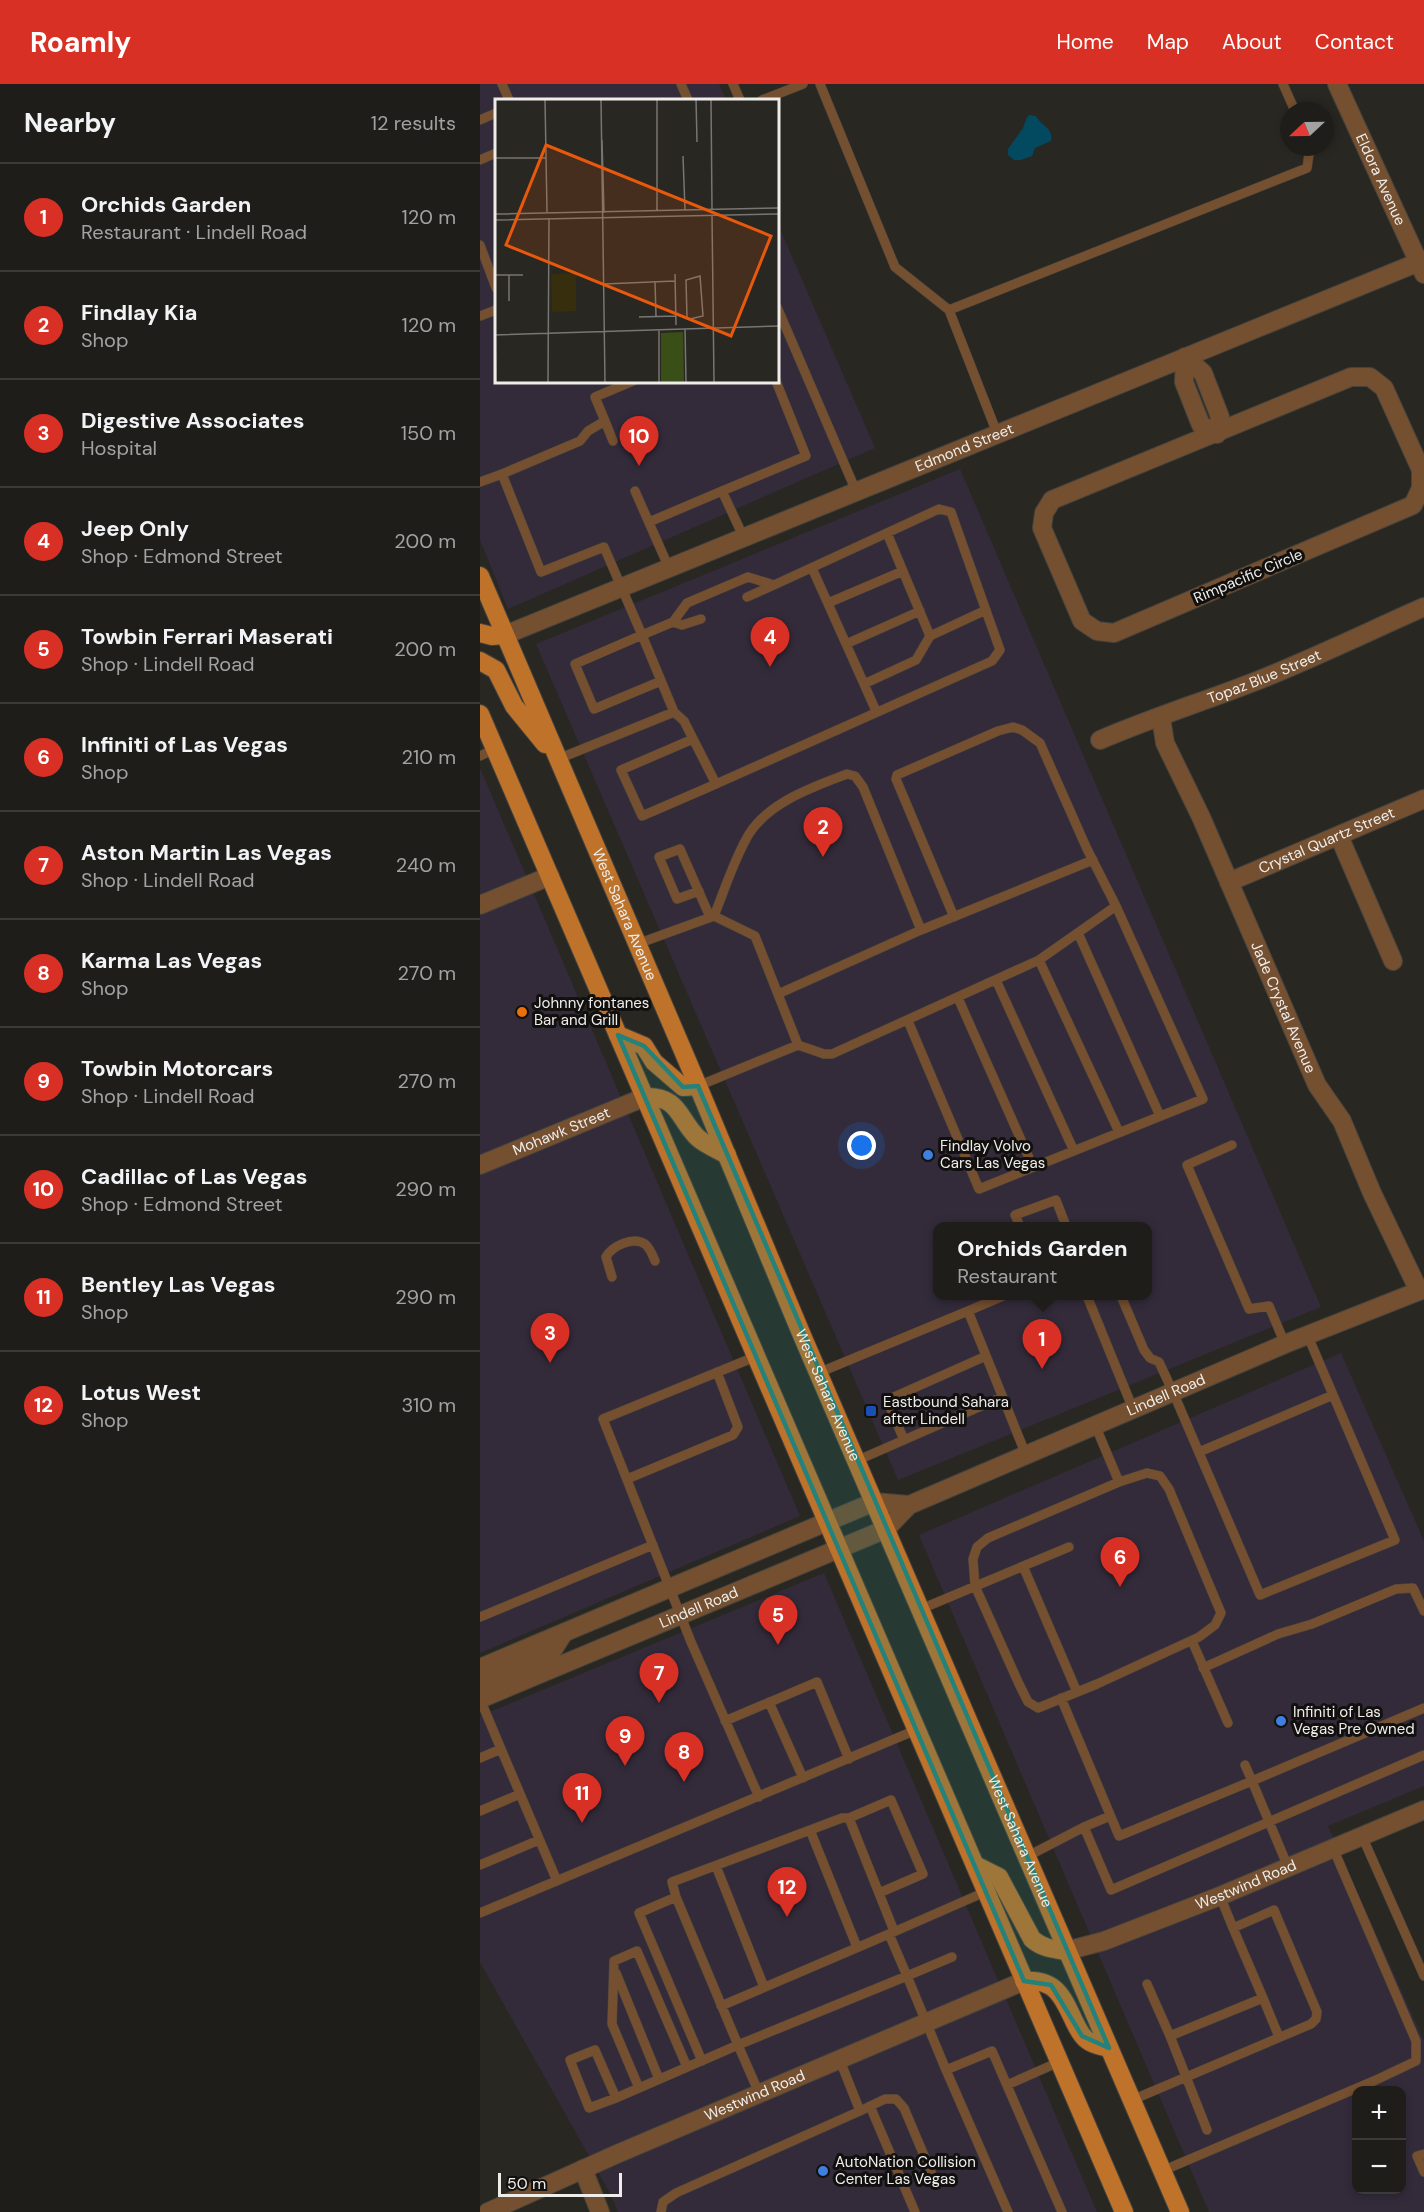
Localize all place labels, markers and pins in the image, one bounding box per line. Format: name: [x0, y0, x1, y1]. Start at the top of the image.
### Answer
pin: 10: [620, 416, 658, 466]
pin: 4: [750, 618, 790, 667]
pin: 2: [804, 808, 842, 857]
place label: Johnny fontanes Bar and Grill: [534, 993, 649, 1030]
marker: Johnny fontanes Bar and Grill: [515, 1005, 529, 1019]
place label: Findlay Volvo Cars Las Vegas: [940, 1136, 1045, 1173]
marker: Findlay Volvo Cars Las Vegas: [921, 1148, 935, 1162]
pin: 3: [530, 1314, 570, 1363]
pin: 1: [1022, 1320, 1062, 1369]
place label: Eastbound Sahara after Lindell: [883, 1392, 1009, 1429]
marker: Eastbound Sahara after Lindell: [864, 1404, 878, 1418]
pin: 6: [1100, 1538, 1140, 1587]
pin: 5: [758, 1596, 798, 1645]
pin: 7: [640, 1654, 678, 1703]
place label: Infiniti of Las Vegas Pre Owned: [1293, 1702, 1415, 1739]
marker: Infiniti of Las Vegas Pre Owned: [1274, 1714, 1288, 1728]
pin: 9: [606, 1716, 644, 1766]
pin: 8: [664, 1732, 704, 1782]
pin: 11: [562, 1774, 602, 1823]
pin: 12: [768, 1868, 806, 1917]
place label: AutoNation Collision Center Las Vegas: [835, 2152, 976, 2189]
marker: AutoNation Collision Center Las Vegas: [816, 2164, 830, 2178]

